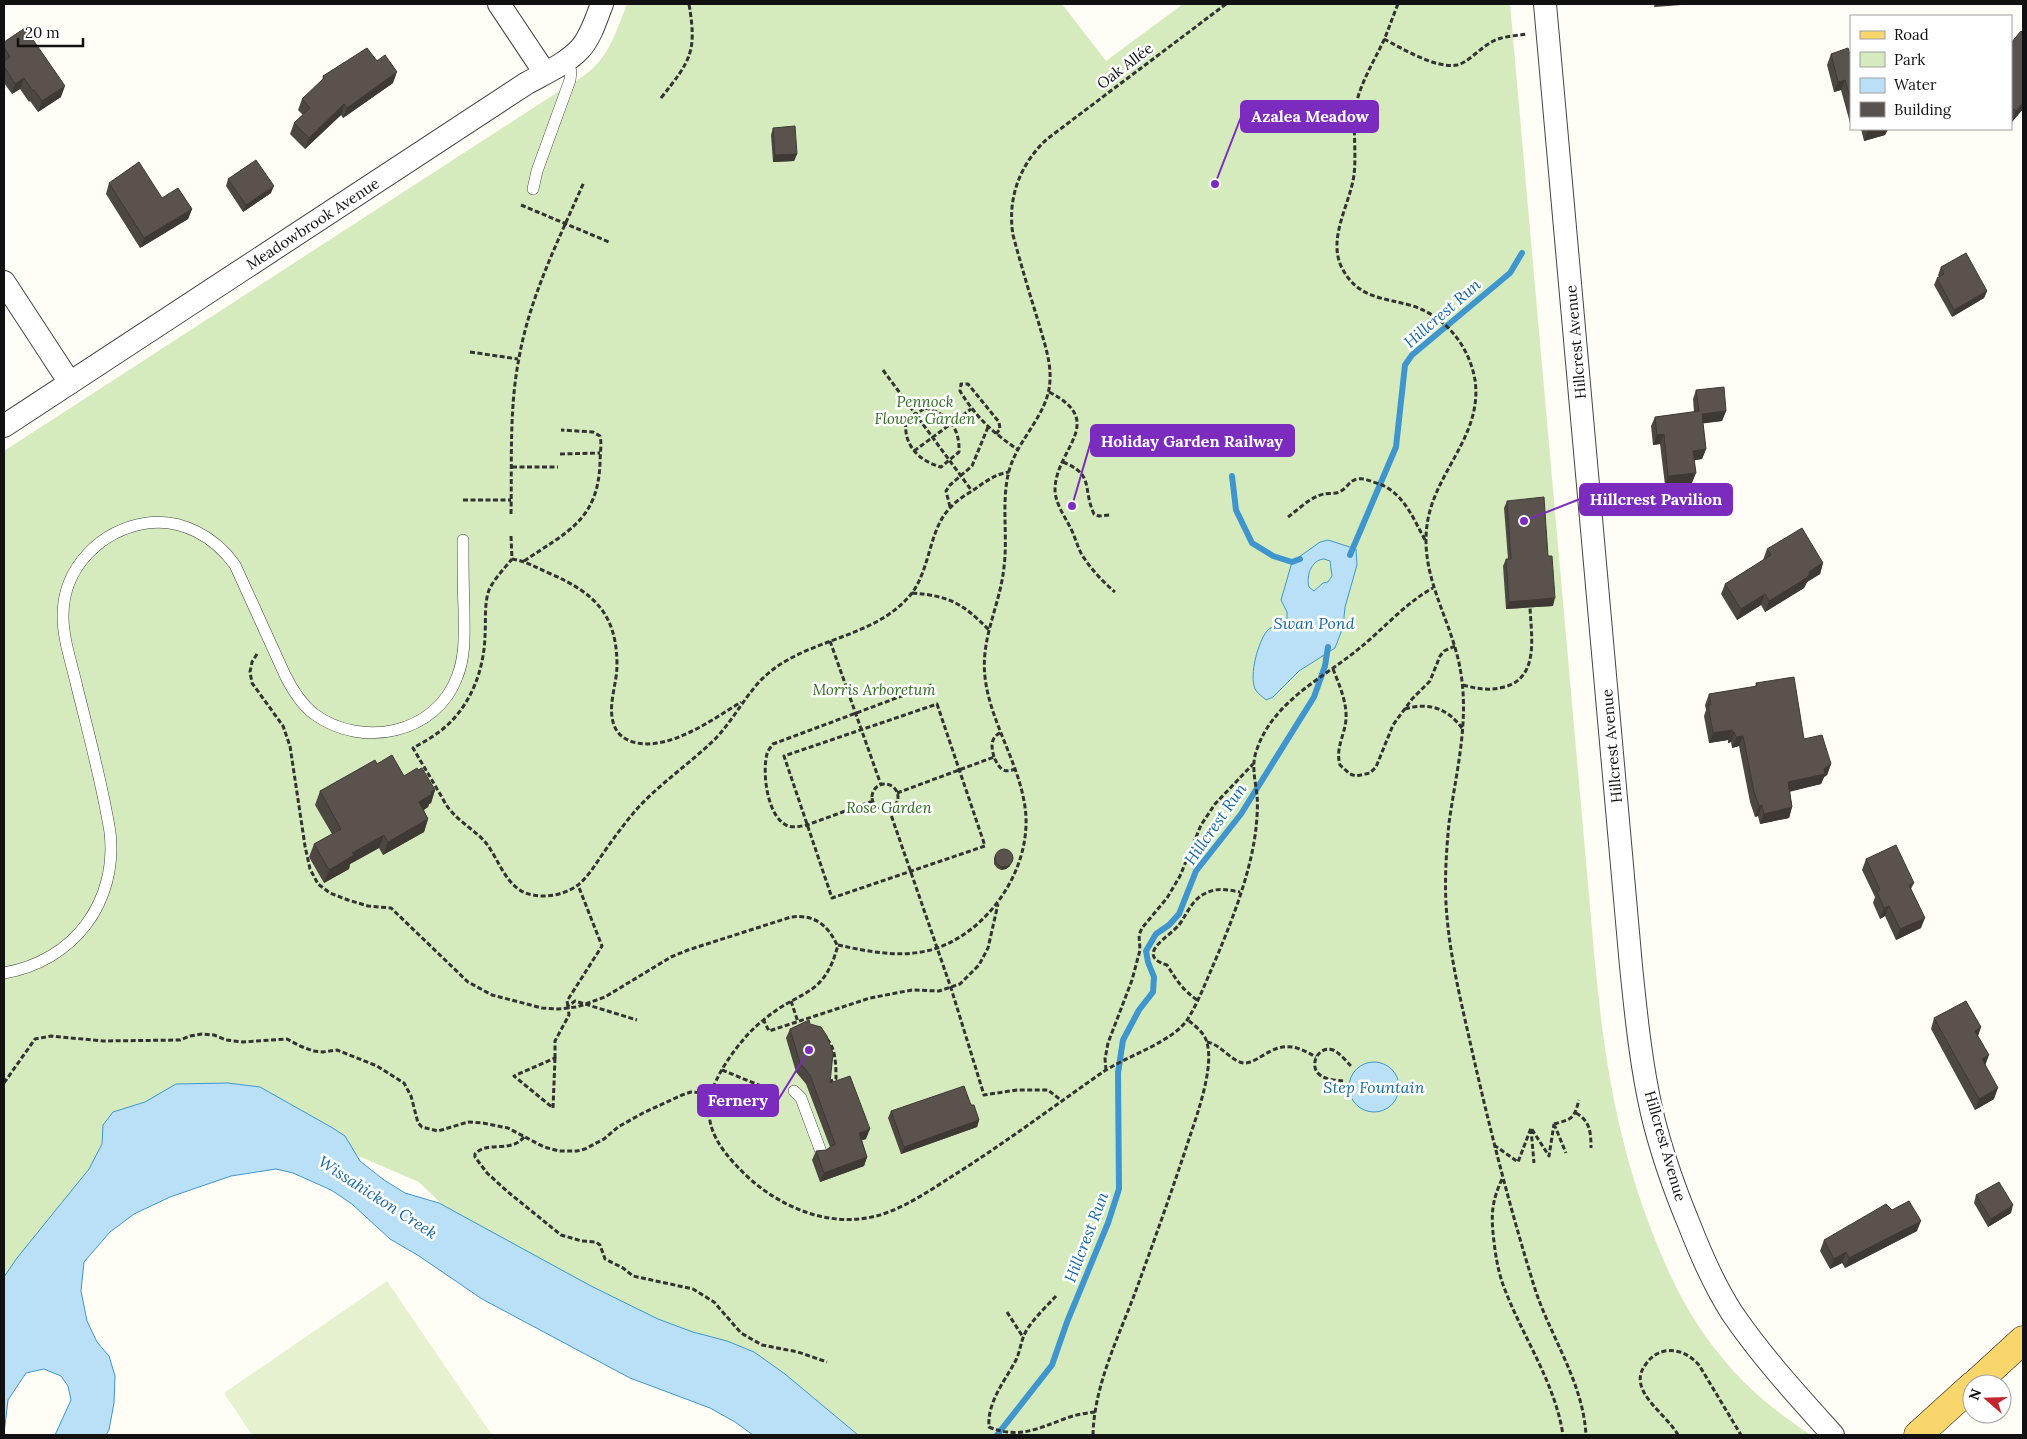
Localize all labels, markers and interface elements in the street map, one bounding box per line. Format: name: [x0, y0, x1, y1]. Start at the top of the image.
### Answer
scale bar: [18, 15, 82, 47]
legend: [1850, 15, 2012, 130]
text: 20 m: [25, 23, 60, 42]
text: Road: [1894, 25, 1929, 44]
street label: Oak Allée: [1093, 38, 1157, 93]
text: Park: [1894, 50, 1925, 69]
text: Water: [1894, 75, 1937, 94]
text: Building: [1894, 100, 1952, 119]
callout: Azalea Meadow: [1241, 101, 1378, 132]
text: Azalea Meadow: [1251, 106, 1369, 126]
street label: Meadowbrook Avenue: [243, 173, 383, 274]
water label: Hillcrest Run: [1400, 274, 1485, 352]
street label: Hillcrest Avenue: [1561, 284, 1590, 400]
park label: Pennock Flower Garden: [875, 392, 976, 428]
callout: Holiday Garden Railway: [1091, 425, 1294, 456]
text: Holiday Garden Railway: [1101, 431, 1283, 451]
callout: Hillcrest Pavilion: [1580, 484, 1732, 515]
text: Hillcrest Pavilion: [1590, 489, 1722, 509]
water label: Swan Pond: [1273, 613, 1355, 633]
park label: Morris Arboretum: [812, 680, 936, 699]
street label: Hillcrest Avenue: [1597, 688, 1626, 804]
water label: Hillcrest Run: [1180, 779, 1251, 869]
park label: Rose Garden: [846, 798, 932, 817]
water label: Step Fountain: [1323, 1077, 1425, 1097]
callout: Fernery: [698, 1085, 778, 1116]
street label: Hillcrest Avenue: [1641, 1088, 1690, 1203]
text: Fernery: [708, 1090, 768, 1110]
water label: Wissahickon Creek: [315, 1151, 441, 1243]
water label: Hillcrest Run: [1060, 1189, 1112, 1285]
north arrow: [1962, 1374, 2012, 1424]
text: N: [1964, 1386, 1985, 1403]

